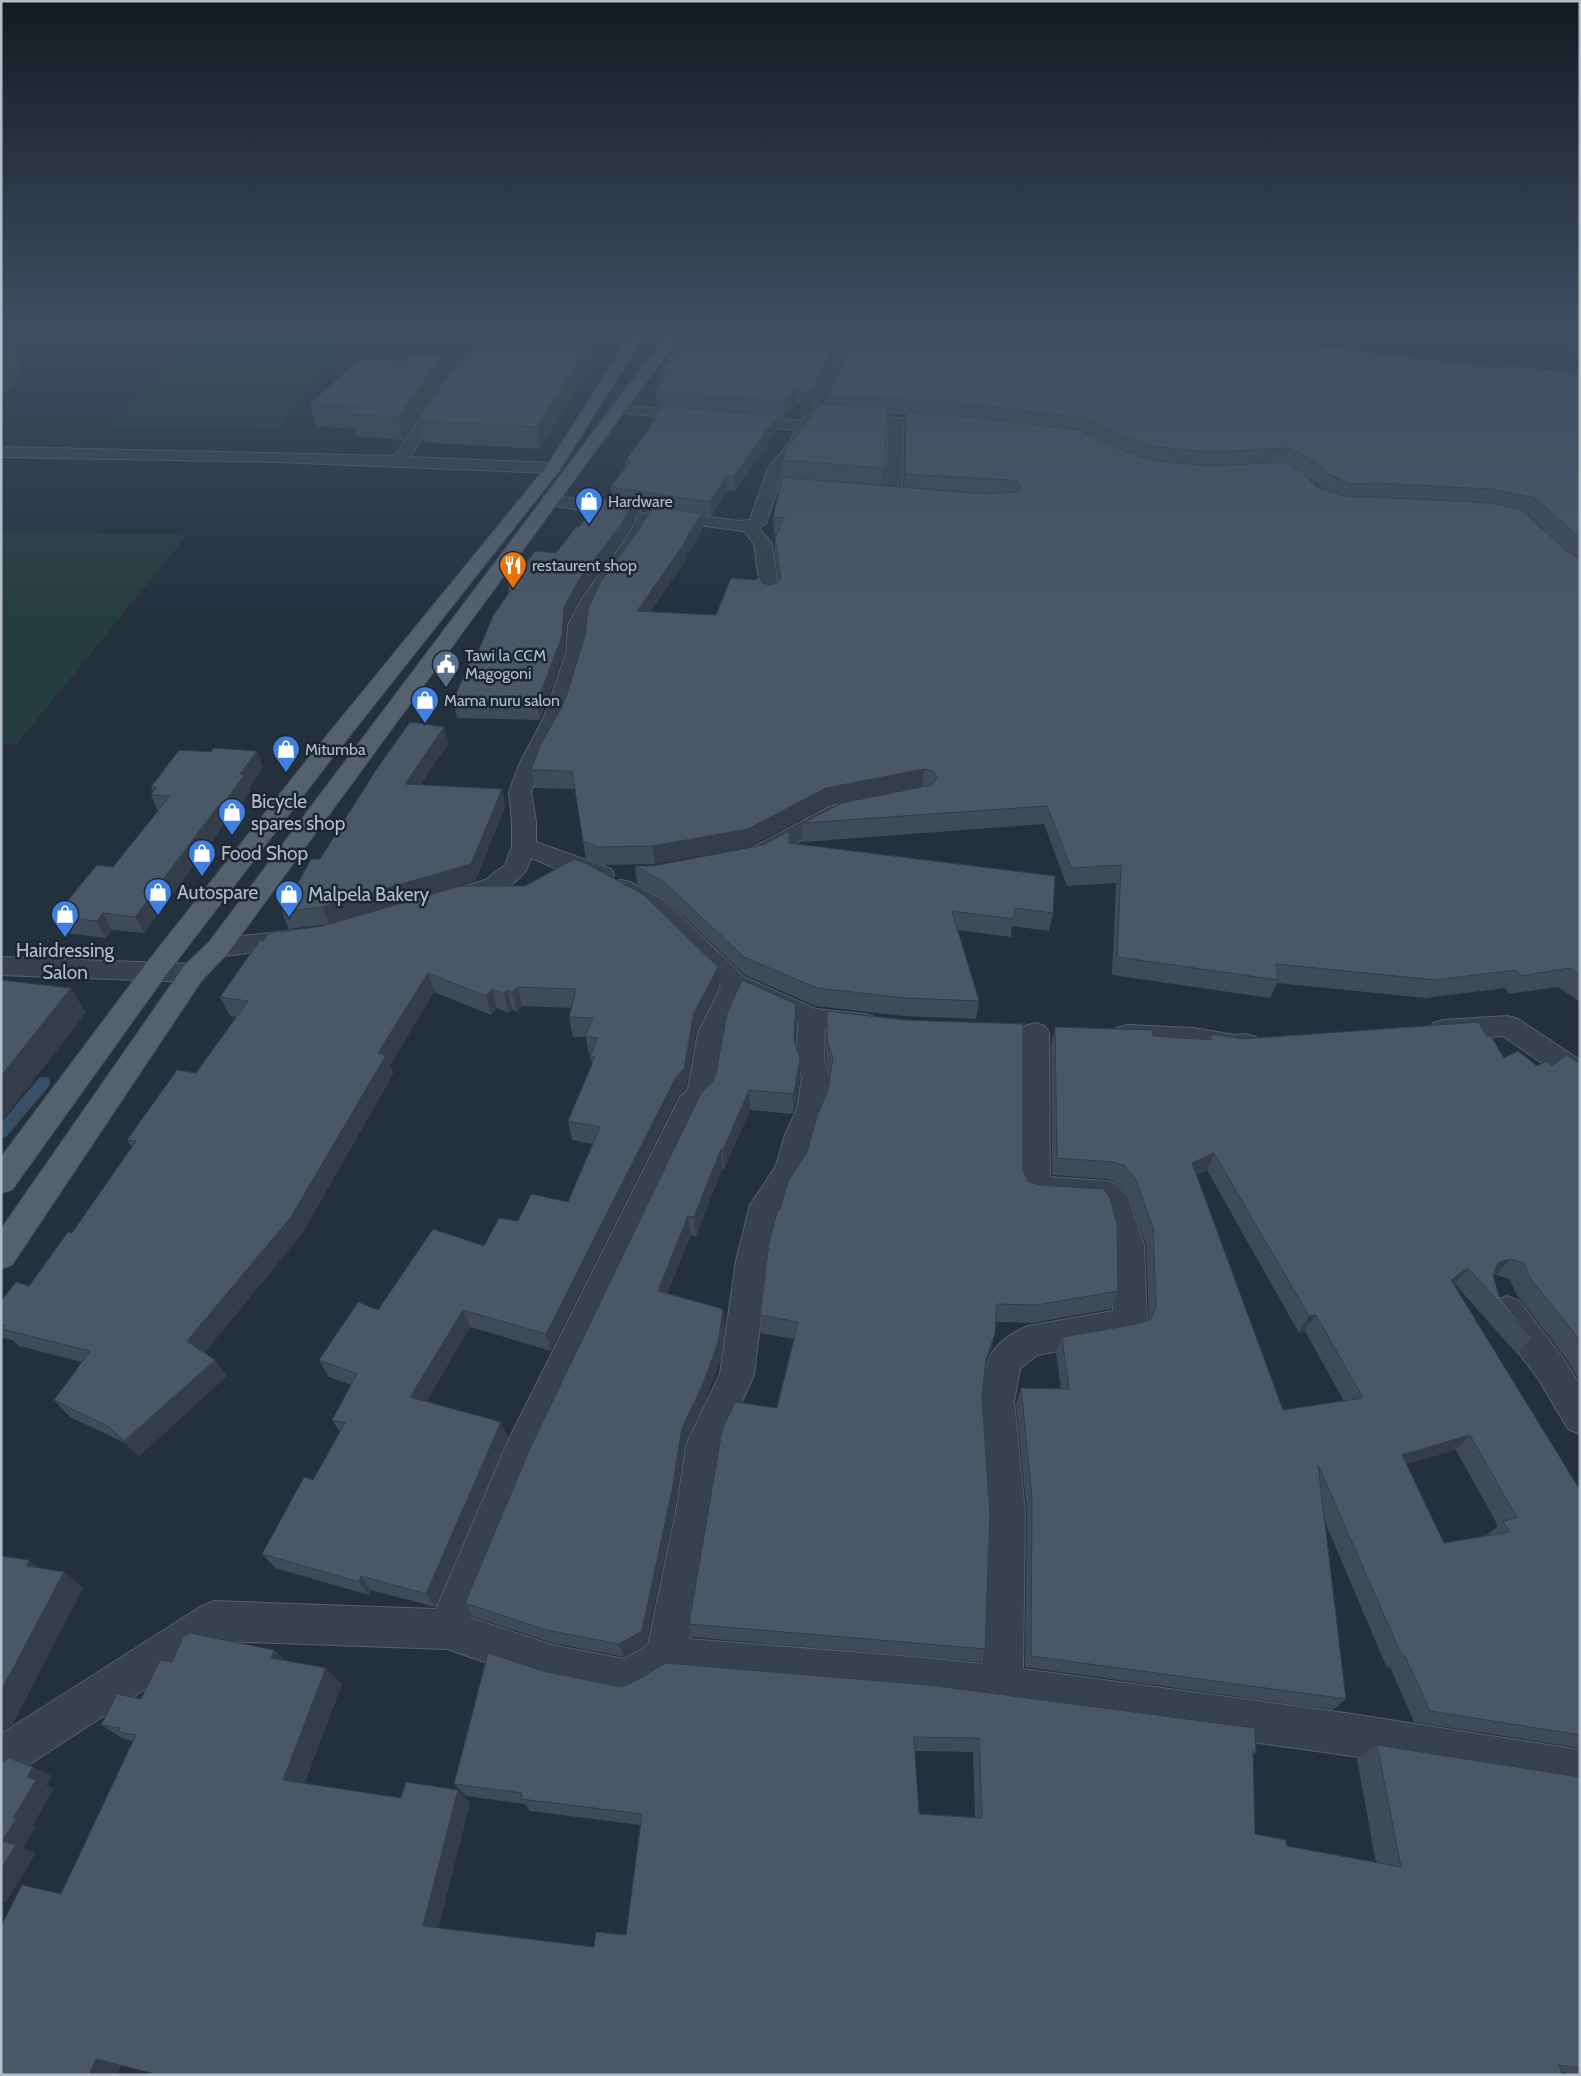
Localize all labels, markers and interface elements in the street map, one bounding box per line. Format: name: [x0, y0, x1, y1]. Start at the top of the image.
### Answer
shop icon: Hardware: [574, 486, 604, 525]
place label: Hardware: [608, 492, 673, 511]
restaurant icon: restaurent shop: [498, 550, 528, 589]
place label: restaurent shop: [532, 556, 637, 575]
place label: Tawi la CCM Magogoni: [465, 646, 546, 683]
public building icon: Tawi la CCM Magogoni: [431, 649, 461, 688]
shop icon: Mama nuru salon: [410, 685, 440, 724]
place label: Mama nuru salon: [444, 691, 560, 710]
shop icon: Mitumba: [271, 734, 301, 773]
place label: Mitumba: [305, 740, 366, 759]
place label: Bicycle spares shop: [251, 790, 345, 835]
shop icon: Bicycle spares shop: [217, 797, 247, 836]
shop icon: Food Shop: [187, 838, 217, 877]
place label: Food Shop: [221, 842, 308, 865]
shop icon: Autospare: [143, 877, 173, 916]
shop icon: Malpela Bakery: [274, 879, 304, 918]
place label: Autospare: [177, 881, 259, 904]
place label: Malpela Bakery: [308, 883, 429, 906]
shop icon: Hairdressing Salon: [50, 899, 80, 938]
place label: Hairdressing Salon: [16, 939, 115, 984]

